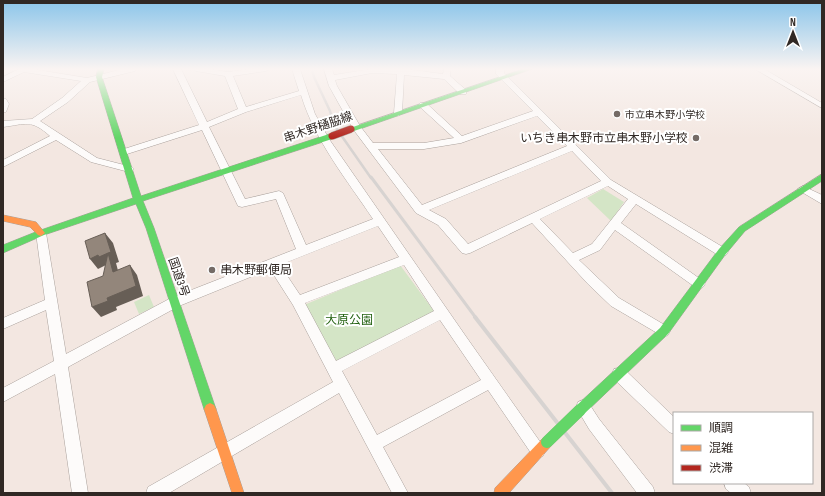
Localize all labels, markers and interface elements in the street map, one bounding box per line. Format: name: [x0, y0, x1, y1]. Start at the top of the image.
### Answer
north arrow: [773, 12, 813, 52]
text: N: [790, 16, 796, 29]
street label: 串木野樋脇線: [282, 109, 355, 146]
marker: 市立串木野小学校: [612, 109, 622, 119]
place label: 市立串木野小学校: [625, 109, 705, 121]
place label: いちき串木野市立串木野小学校: [520, 131, 688, 146]
marker: いちき串木野市立串木野小学校: [691, 133, 701, 143]
street label: 国道3号: [165, 255, 192, 299]
place label: 串木野郵便局: [220, 263, 292, 278]
marker: 串木野郵便局: [207, 265, 217, 275]
park label: 大原公園: [325, 313, 373, 328]
legend: [673, 412, 813, 484]
text: 順調: [709, 421, 733, 436]
text: 混雑: [709, 441, 733, 456]
text: 渋滞: [709, 461, 733, 476]

